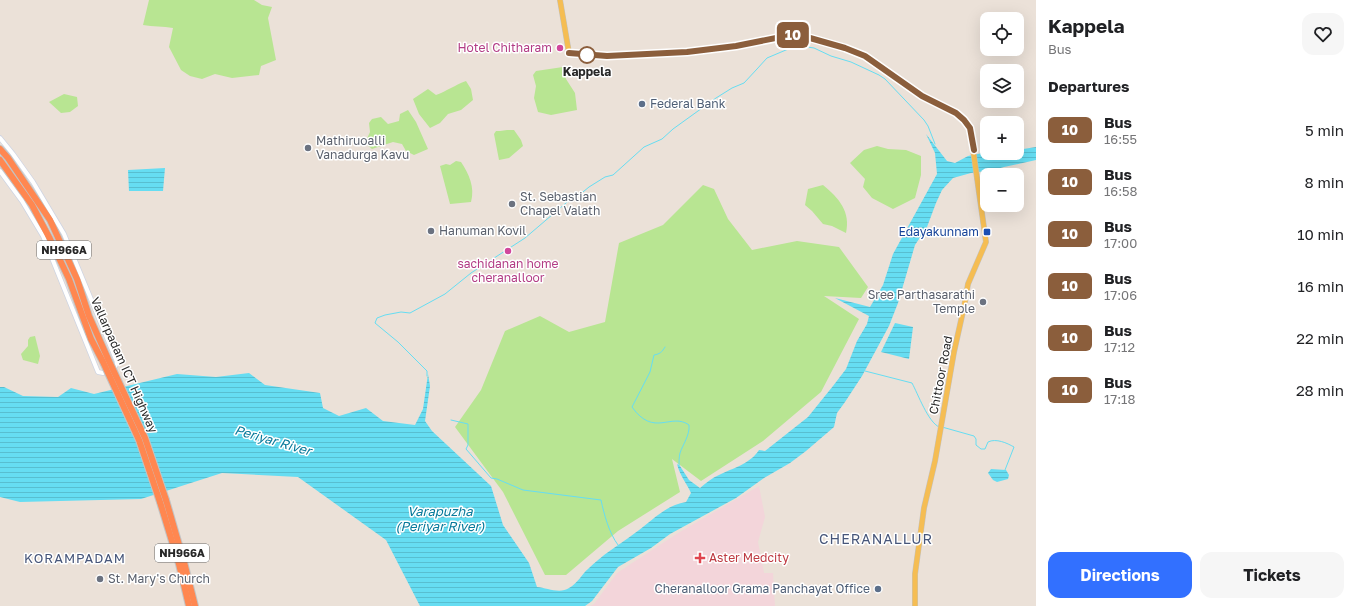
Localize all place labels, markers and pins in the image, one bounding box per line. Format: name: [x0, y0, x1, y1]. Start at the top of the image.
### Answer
place label: Hotel Chitharam: [457, 40, 552, 55]
marker: Hotel Chitharam: [555, 43, 565, 53]
marker: Kappela: [578, 46, 596, 64]
place label: Kappela: [563, 64, 611, 79]
place label: Federal Bank: [650, 96, 726, 111]
marker: Federal Bank: [637, 99, 647, 109]
place label: Mathiruoalli Vanadurga Kavu: [316, 133, 409, 162]
marker: Mathiruoalli Vanadurga Kavu: [303, 143, 313, 153]
place label: St. Sebastian Chapel Valath: [520, 189, 600, 218]
marker: St. Sebastian Chapel Valath: [507, 199, 517, 209]
place label: Hanuman Kovil: [439, 223, 526, 238]
place label: Edayakunnam: [899, 224, 979, 239]
marker: Hanuman Kovil: [426, 226, 436, 236]
marker: Edayakunnam: [982, 227, 992, 237]
marker: sachidanan home cheranalloor: [503, 246, 513, 256]
place label: sachidanan home cheranalloor: [457, 256, 559, 285]
place label: Sree Parthasarathi Temple: [868, 287, 975, 316]
marker: Sree Parthasarathi Temple: [978, 297, 988, 307]
place label: Aster Medcity: [709, 550, 789, 565]
marker: Aster Medcity: [694, 552, 706, 564]
place label: St. Mary's Church: [108, 571, 210, 586]
marker: St. Mary's Church: [95, 574, 105, 584]
place label: Cheranalloor Grama Panchayat Office: [655, 581, 870, 596]
marker: Cheranalloor Grama Panchayat Office: [873, 584, 883, 594]

